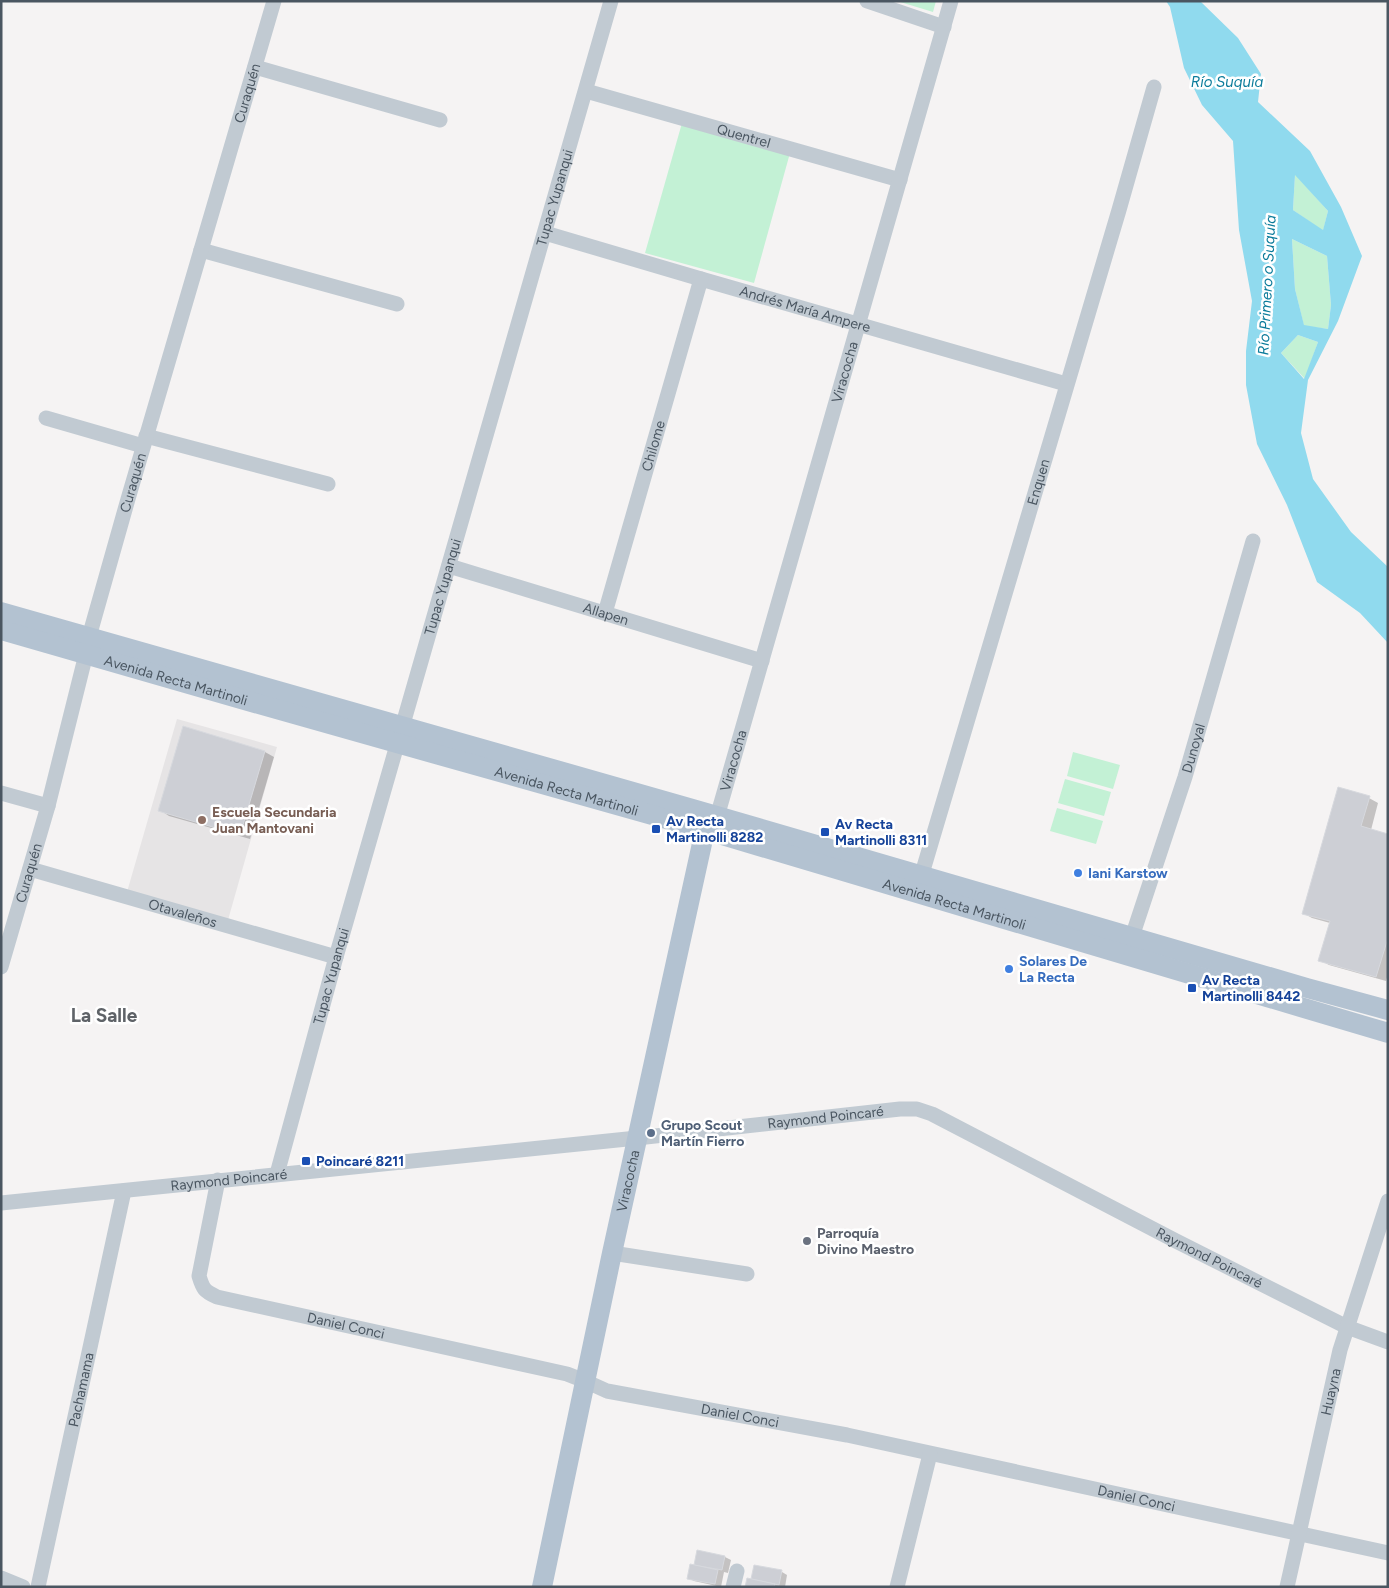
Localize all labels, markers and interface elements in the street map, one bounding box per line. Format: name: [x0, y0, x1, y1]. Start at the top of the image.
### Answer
street label: Curaquén: [230, 61, 264, 125]
water label: Río Suquía: [1191, 73, 1263, 91]
street label: Quentrel: [715, 120, 773, 151]
street label: Tupac Yupanqui: [532, 147, 576, 248]
water label: Río Primero o Suquía: [1254, 214, 1280, 356]
street label: Andrés María Ampere: [738, 282, 873, 336]
street label: Viracocha: [828, 339, 861, 405]
street label: Chilome: [638, 418, 669, 473]
street label: Curaquén: [116, 451, 150, 514]
street label: Enquen: [1023, 457, 1053, 507]
street label: Tupac Yupanqui: [421, 537, 464, 637]
street label: Allapen: [581, 599, 631, 629]
street label: Avenida Recta Martinoli: [102, 652, 250, 709]
street label: Dunoyal: [1178, 722, 1208, 775]
street label: Viracocha: [716, 728, 750, 793]
street label: Avenida Recta Martinoli: [493, 763, 640, 819]
place label: Escuela Secundaria Juan Mantovani: [212, 804, 336, 837]
place label: Av Recta Martinolli 8282: [666, 813, 763, 846]
marker: Escuela Secundaria Juan Mantovani: [196, 814, 208, 826]
place label: Av Recta Martinolli 8311: [835, 816, 927, 849]
marker: Av Recta Martinolli 8282: [650, 823, 662, 835]
marker: Av Recta Martinolli 8311: [819, 826, 831, 838]
street label: Curaquén: [12, 841, 45, 905]
place label: Iani Karstow: [1088, 865, 1168, 882]
marker: Iani Karstow: [1072, 867, 1084, 879]
street label: Avenida Recta Martinoli: [881, 875, 1028, 933]
street label: Otavaleños: [146, 895, 219, 931]
street label: Tupac Yupanqui: [310, 926, 352, 1026]
place label: Solares De La Recta: [1019, 953, 1087, 986]
marker: Solares De La Recta: [1003, 963, 1015, 975]
place label: Av Recta Martinolli 8442: [1202, 972, 1300, 1005]
marker: Av Recta Martinolli 8442: [1186, 982, 1198, 994]
district label: La Salle: [71, 1004, 138, 1027]
street label: Raymond Poincaré: [766, 1102, 885, 1132]
place label: Grupo Scout Martín Fierro: [661, 1117, 744, 1150]
marker: Grupo Scout Martín Fierro: [645, 1127, 657, 1139]
street label: Viracocha: [613, 1148, 643, 1214]
place label: Poincaré 8211: [316, 1153, 404, 1170]
marker: Poincaré 8211: [300, 1155, 312, 1167]
street label: Raymond Poincaré: [170, 1165, 288, 1194]
street label: Raymond Poincaré: [1153, 1224, 1266, 1292]
place label: Parroquía Divino Maestro: [817, 1225, 914, 1258]
marker: Parroquía Divino Maestro: [801, 1235, 813, 1247]
street label: Daniel Conci: [306, 1309, 386, 1342]
street label: Pachamama: [65, 1351, 97, 1428]
street label: Huayna: [1317, 1367, 1344, 1417]
street label: Daniel Conci: [700, 1400, 780, 1431]
street label: Daniel Conci: [1096, 1481, 1177, 1515]

